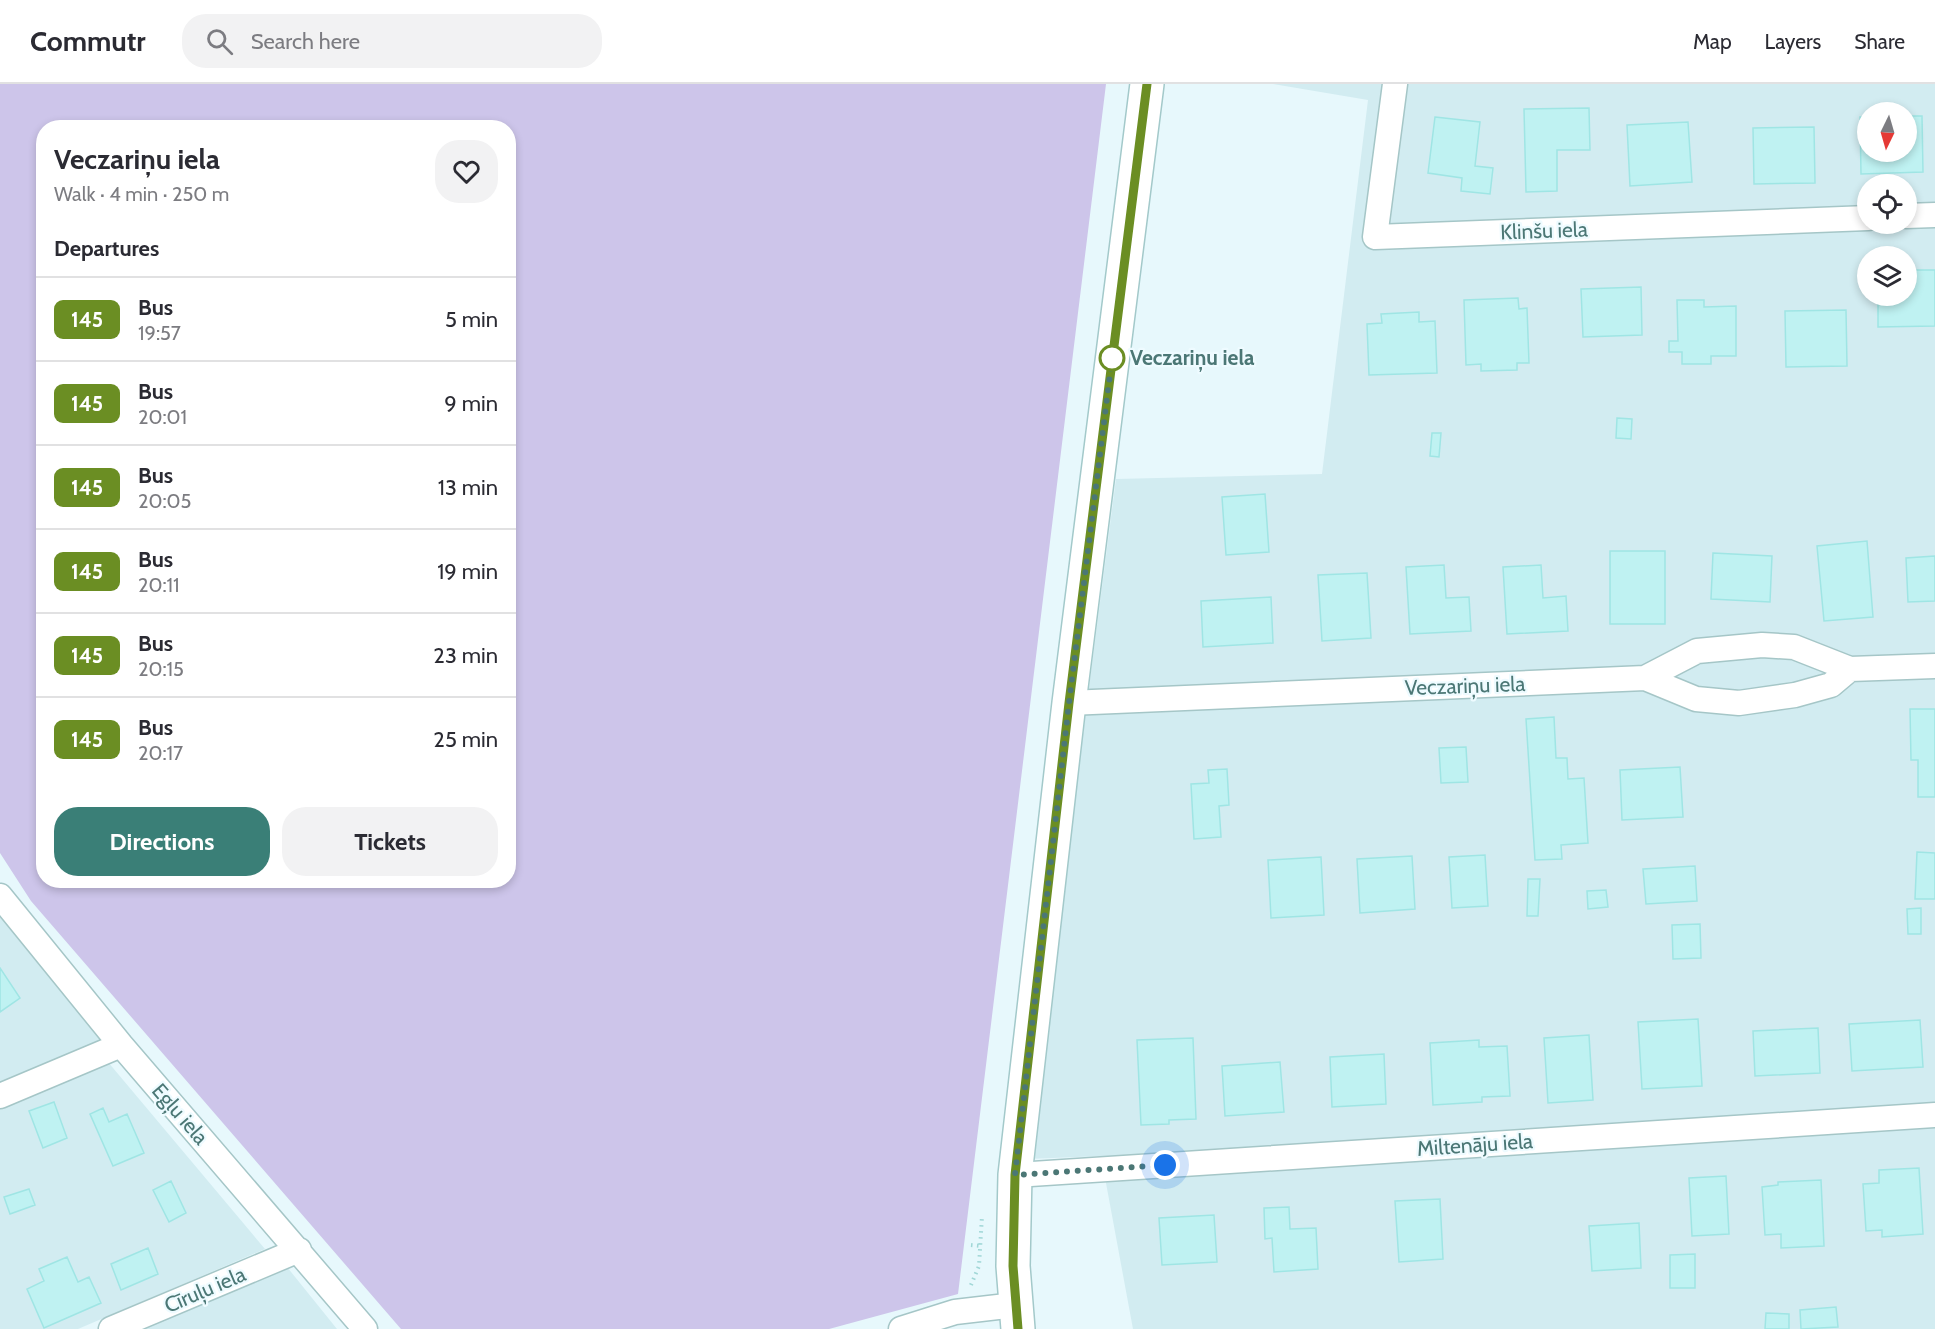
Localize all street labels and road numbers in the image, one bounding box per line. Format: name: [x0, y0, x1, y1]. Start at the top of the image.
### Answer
street label: Klinšu iela: [1500, 216, 1588, 245]
street label: Veczariņu iela: [1404, 671, 1526, 702]
street label: Egļu iela: [146, 1078, 214, 1151]
street label: Miltenāju iela: [1416, 1128, 1534, 1162]
street label: Cīruļu iela: [160, 1261, 250, 1320]

